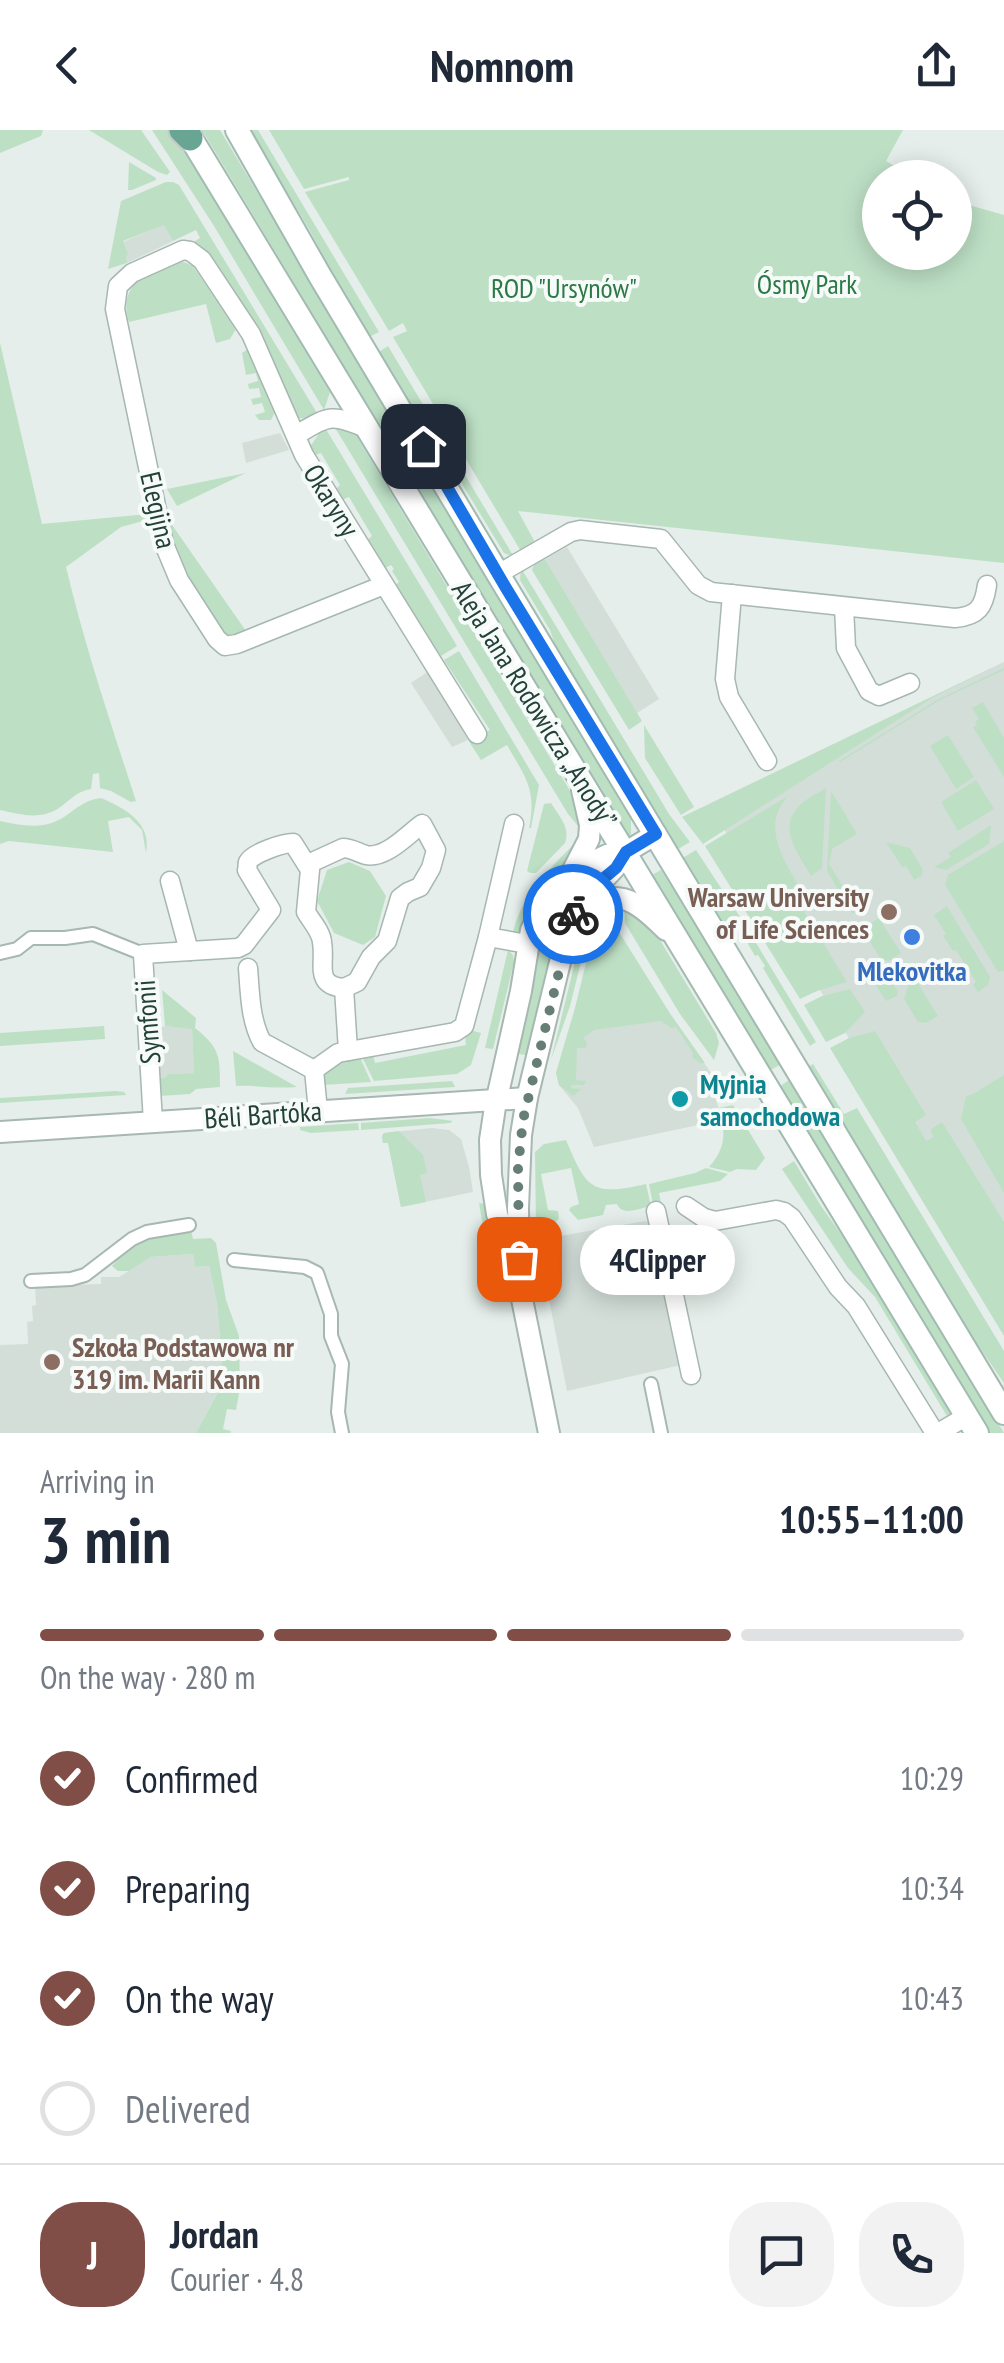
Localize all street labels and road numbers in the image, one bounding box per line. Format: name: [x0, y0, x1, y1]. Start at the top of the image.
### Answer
street label: Okaryny: [296, 457, 369, 543]
street label: Elegijna: [132, 468, 186, 552]
street label: Aleja Jana Rodowicza „Anody”: [444, 574, 626, 834]
street label: Symfonii: [126, 979, 168, 1065]
street label: Béli Bartóka: [203, 1091, 323, 1137]

